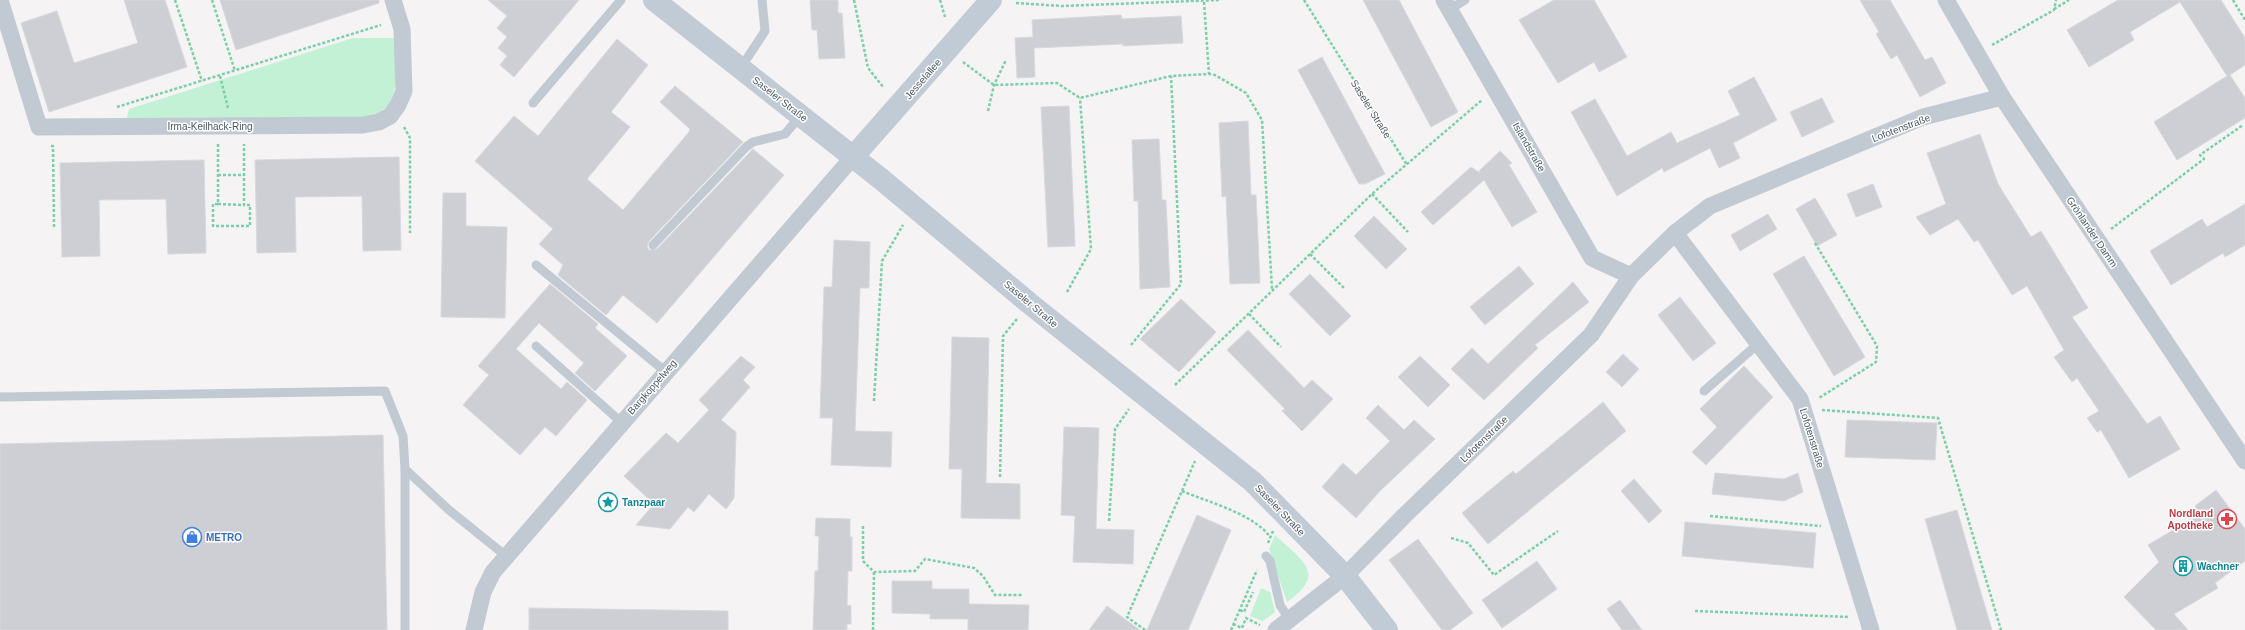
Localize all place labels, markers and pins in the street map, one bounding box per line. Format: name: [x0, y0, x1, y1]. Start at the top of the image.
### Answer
place icon: Tanzpaar: [597, 491, 619, 513]
place label: Tanzpaar: [622, 497, 665, 508]
place label: Nordland Apotheke: [2167, 508, 2213, 531]
pharmacy icon: Nordland Apotheke: [2216, 508, 2238, 530]
shop icon: METRO: [181, 526, 203, 548]
place label: METRO: [206, 532, 242, 543]
building icon: Wachner: [2172, 555, 2194, 577]
place label: Wachner: [2197, 561, 2239, 572]

